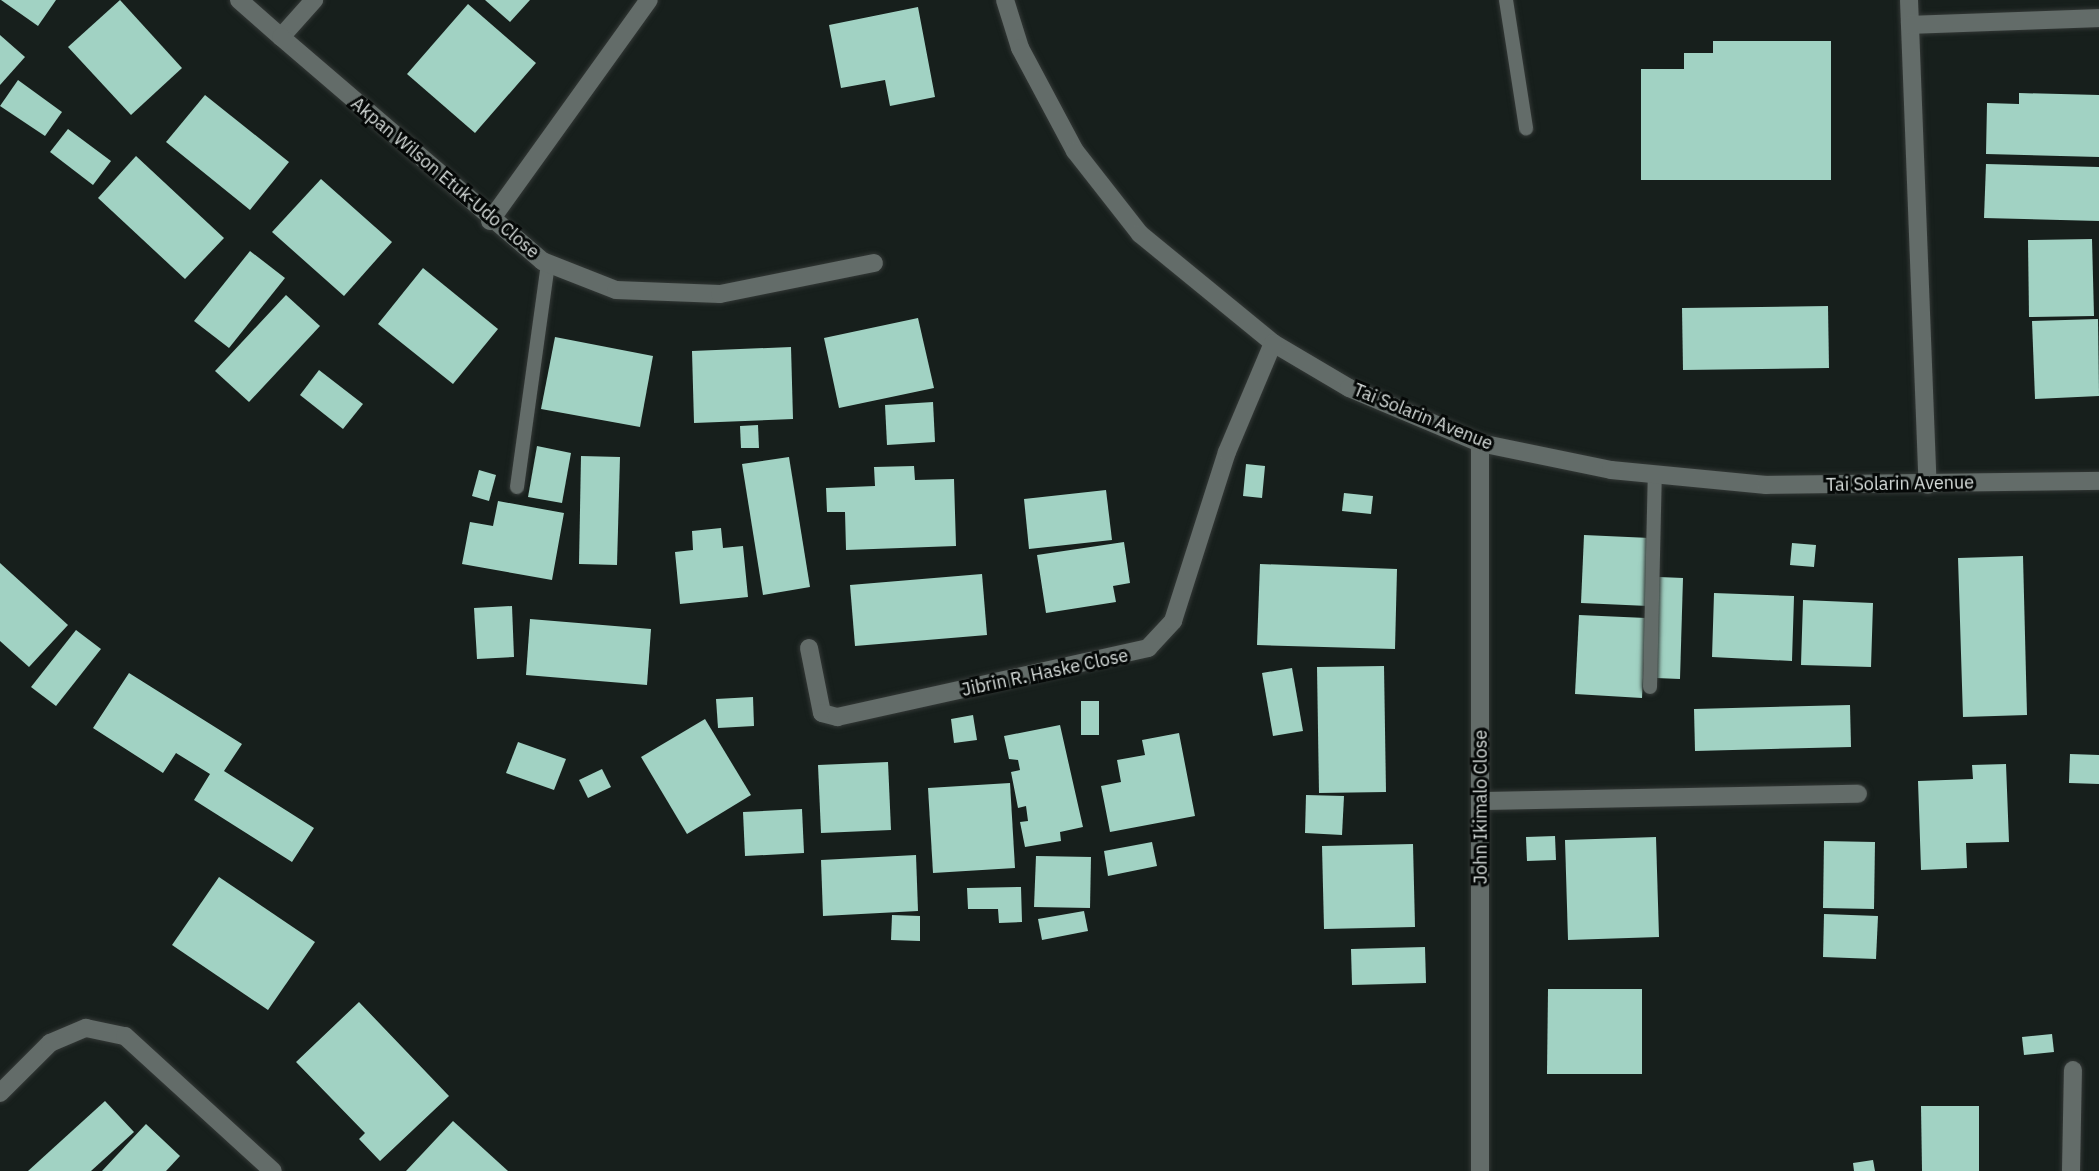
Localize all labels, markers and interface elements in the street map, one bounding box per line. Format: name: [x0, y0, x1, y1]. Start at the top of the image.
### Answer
street label: Akpan Wilson Etuk-Udo Close: [347, 93, 543, 263]
street label: Tai Solarin Avenue: [1350, 379, 1496, 455]
street label: Tai Solarin Avenue: [1826, 472, 1974, 496]
street label: Jibrin R. Haske Close: [960, 645, 1130, 701]
street label: John Ikimalo Close: [1470, 730, 1492, 884]

